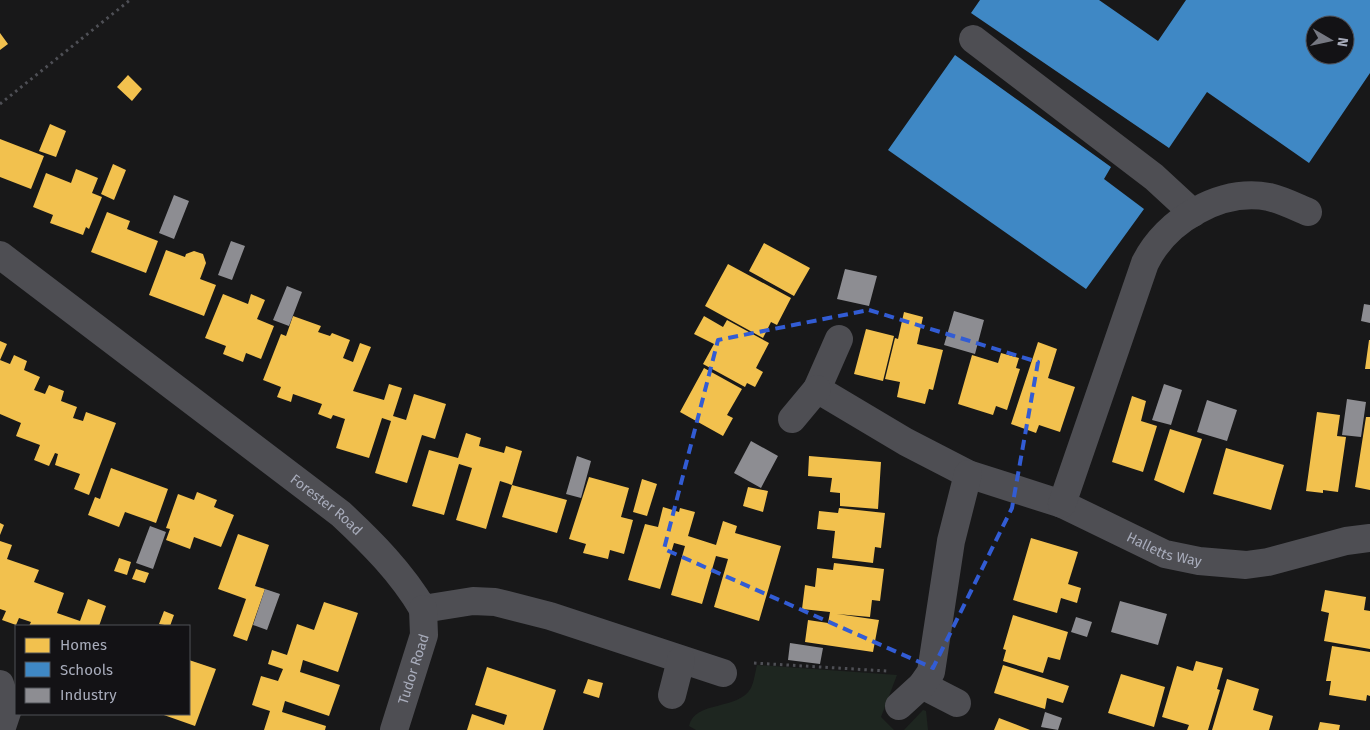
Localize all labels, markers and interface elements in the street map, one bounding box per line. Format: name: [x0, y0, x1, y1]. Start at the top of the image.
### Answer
north arrow: [1305, 15, 1355, 65]
text: N: [1333, 36, 1351, 48]
street label: Forester Road: [287, 470, 366, 539]
street label: Halletts Way: [1124, 528, 1203, 570]
legend: [15, 625, 190, 715]
street label: Tudor Road: [394, 632, 432, 706]
text: Homes: [60, 636, 107, 654]
text: Schools: [60, 661, 113, 679]
text: Industry: [60, 686, 117, 704]

